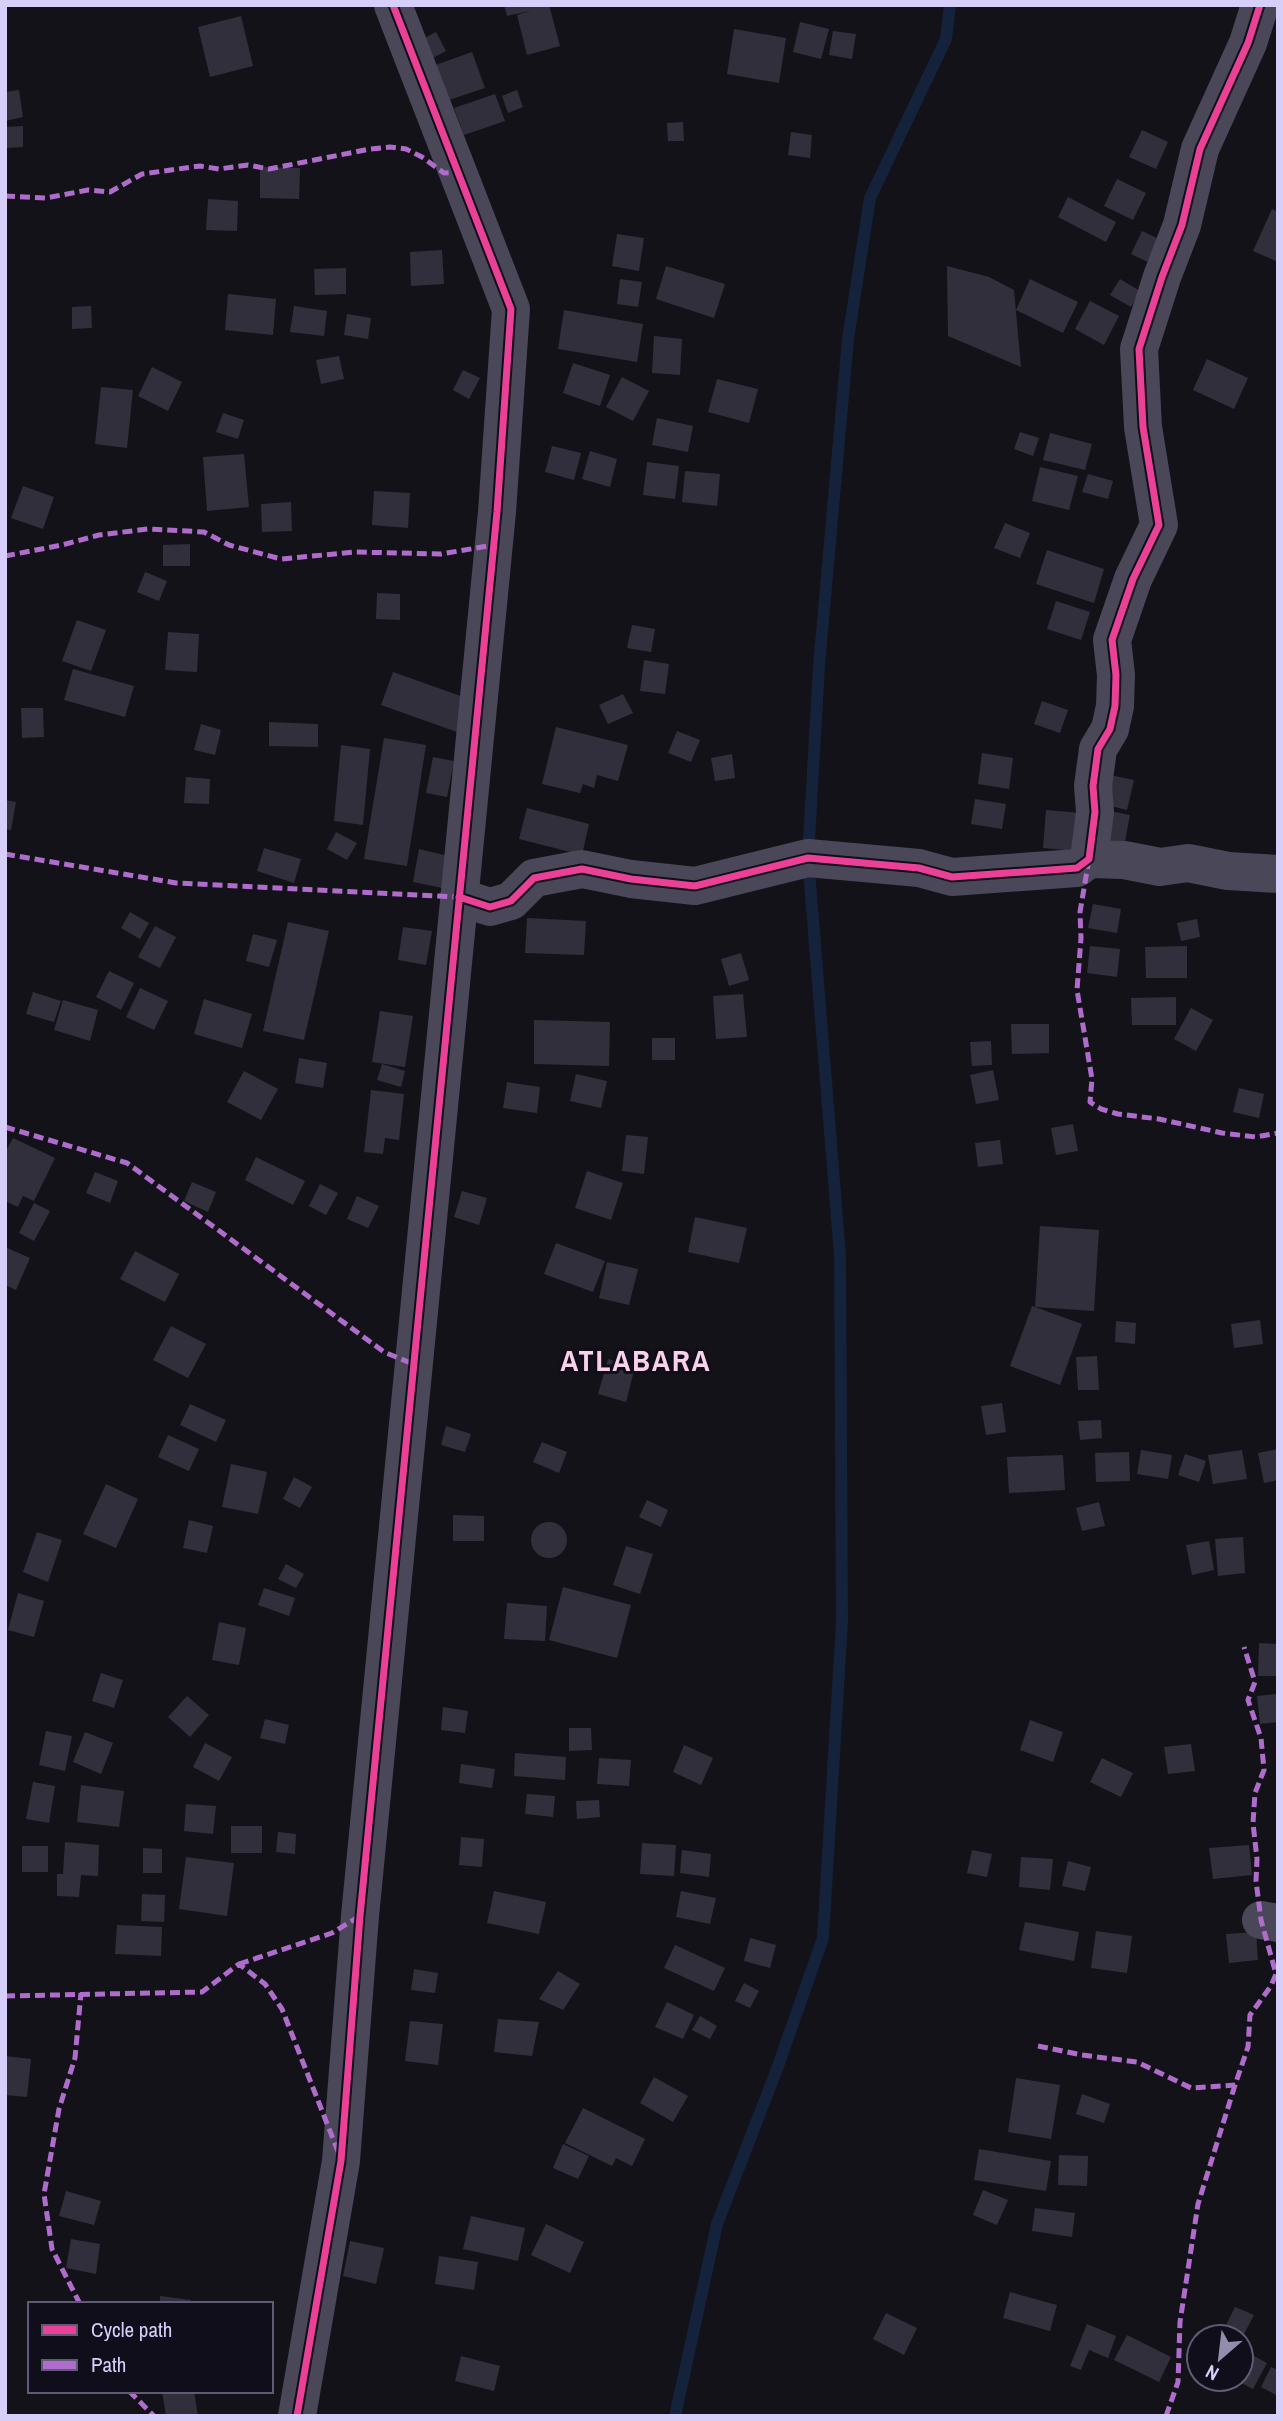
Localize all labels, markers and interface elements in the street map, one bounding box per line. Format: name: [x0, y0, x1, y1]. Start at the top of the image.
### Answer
district label: ATLABARA: [561, 1340, 711, 1380]
legend: [28, 2302, 273, 2393]
text: Cycle path: [91, 2315, 172, 2344]
north arrow: [1185, 2323, 1255, 2393]
text: Path: [91, 2350, 126, 2379]
text: N: [1201, 2359, 1223, 2387]

